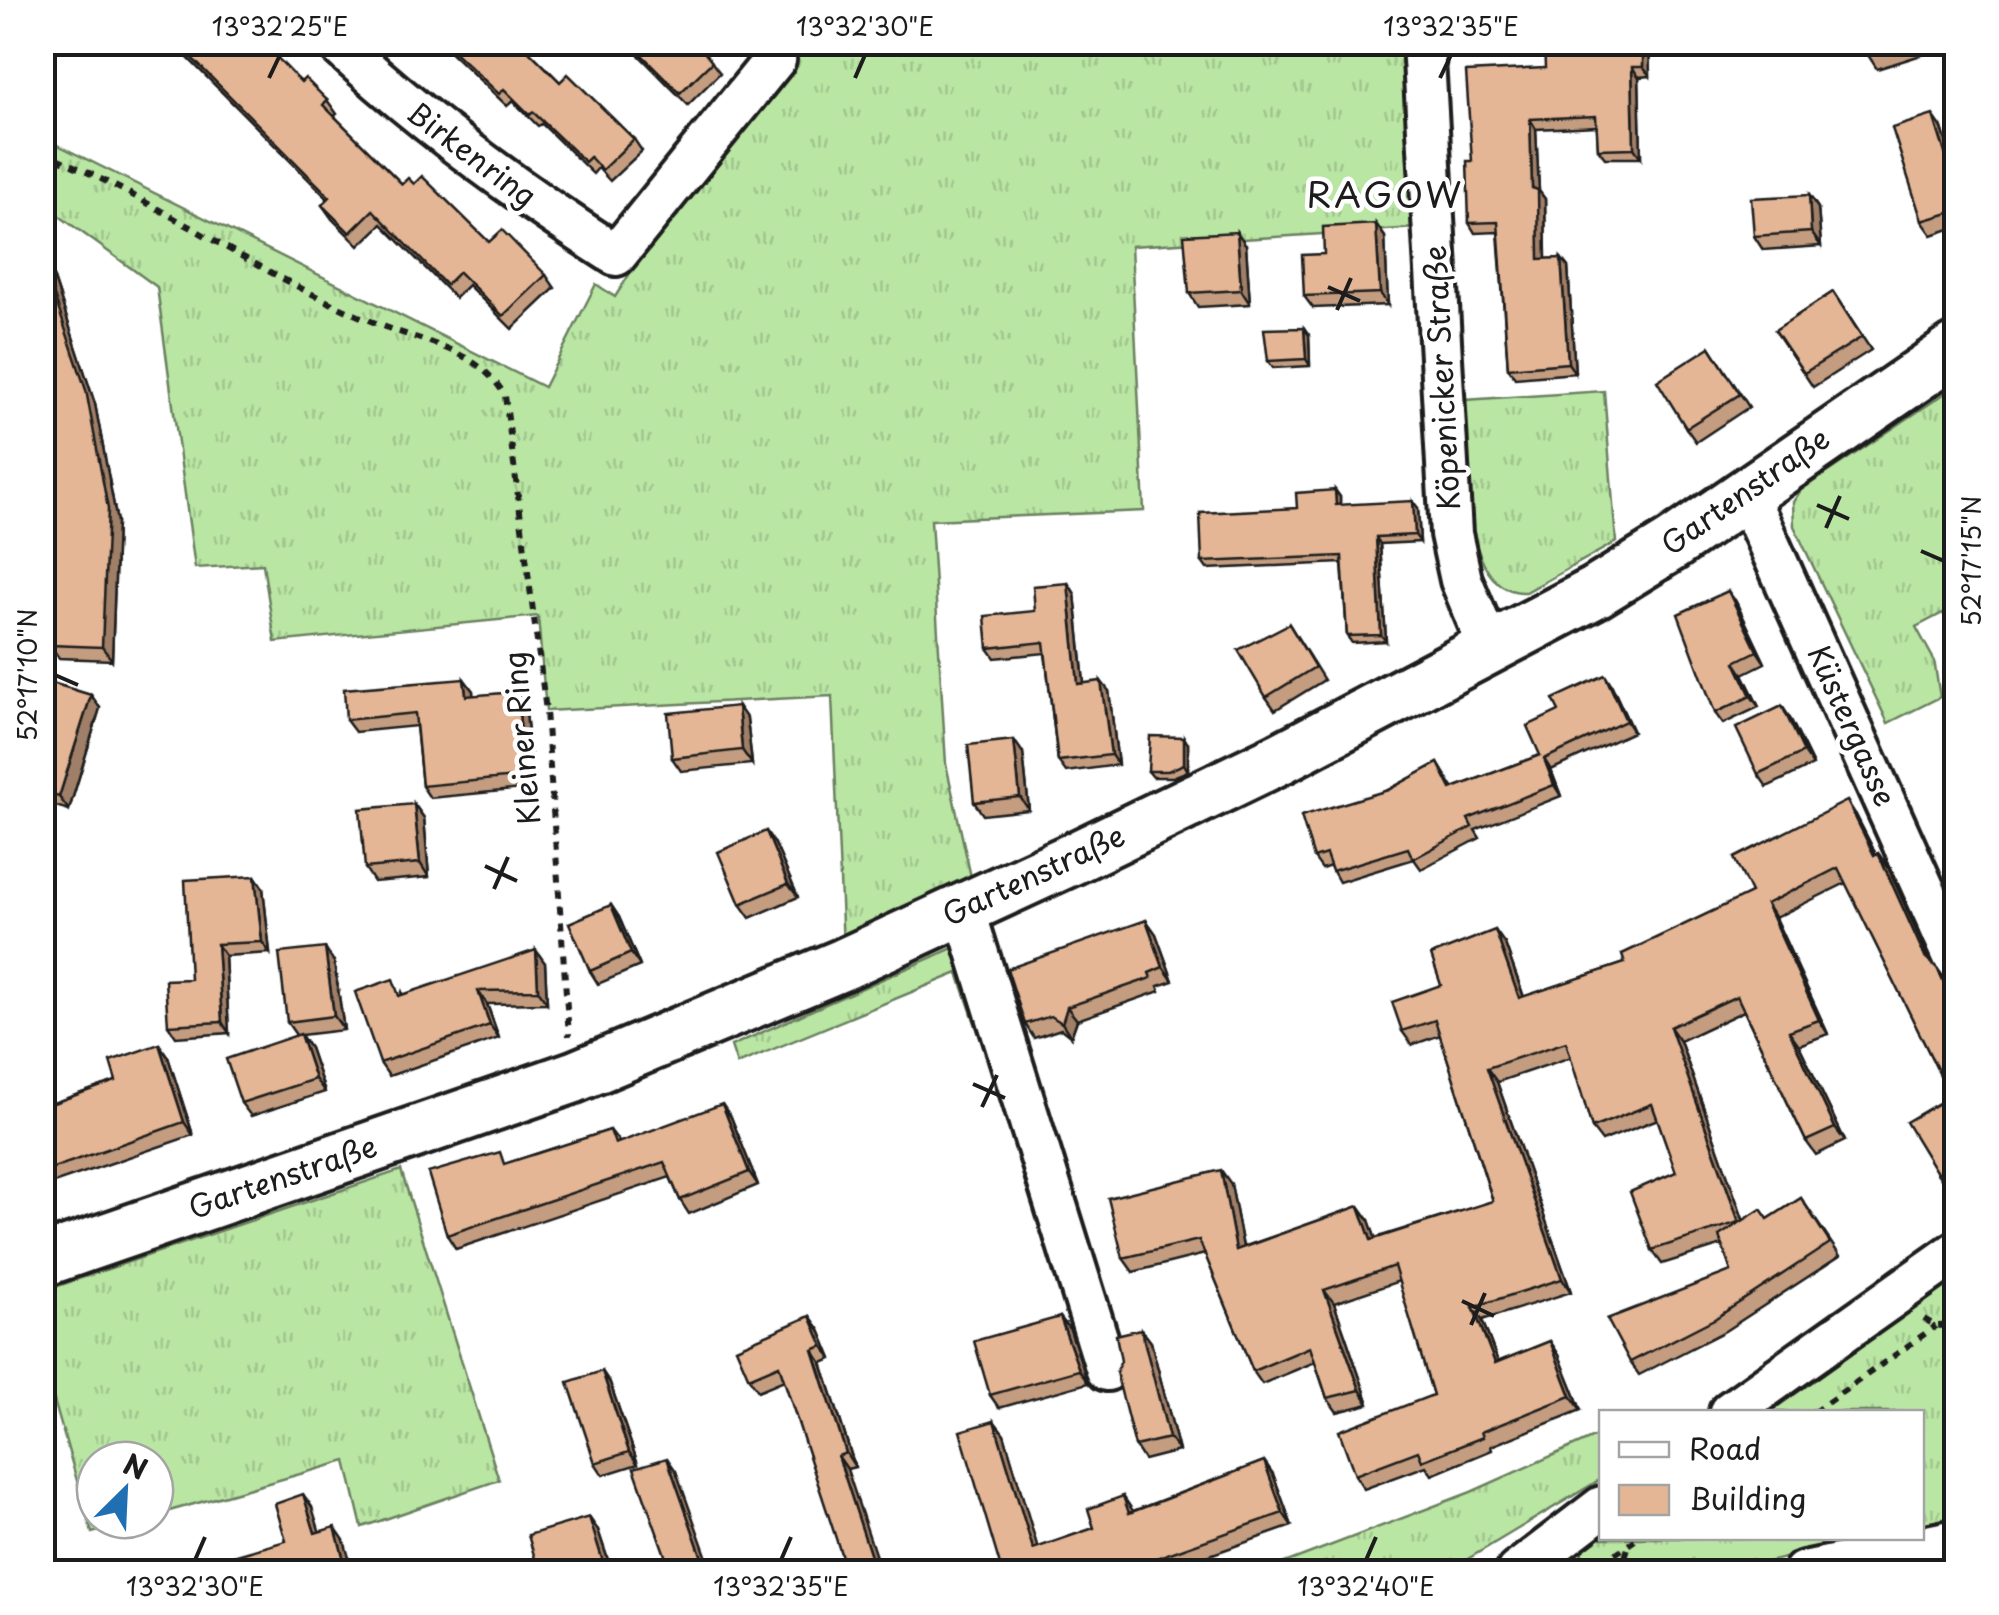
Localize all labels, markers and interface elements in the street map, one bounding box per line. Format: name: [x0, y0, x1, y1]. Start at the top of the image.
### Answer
text: 13°32'25"E: [212, 7, 348, 45]
text: 13°32'30"E: [796, 7, 934, 45]
text: 13°32'35"E: [1383, 7, 1519, 45]
street label: Birkenring: [398, 89, 547, 217]
district label: RAGOW: [1306, 167, 1464, 220]
street label: Köpenicker Straße: [1411, 244, 1470, 512]
street label: Gartenstraße: [1651, 415, 1838, 565]
text: 52°17'15"N: [1952, 495, 1990, 627]
text: 52°17'10"N: [8, 608, 46, 742]
street label: Küstergasse: [1798, 637, 1909, 813]
street label: Kleiner Ring: [491, 650, 551, 827]
street label: Gartenstraße: [934, 812, 1132, 936]
street label: Gartenstraße: [182, 1122, 383, 1229]
legend: [1599, 1410, 1924, 1540]
text: Road: [1689, 1425, 1762, 1470]
north arrow: [75, 1440, 175, 1540]
text: N: [117, 1442, 155, 1490]
text: Building: [1689, 1475, 1806, 1520]
text: 13°32'30"E: [126, 1567, 264, 1605]
text: 13°32'35"E: [713, 1567, 849, 1605]
text: 13°32'40"E: [1297, 1567, 1435, 1605]

